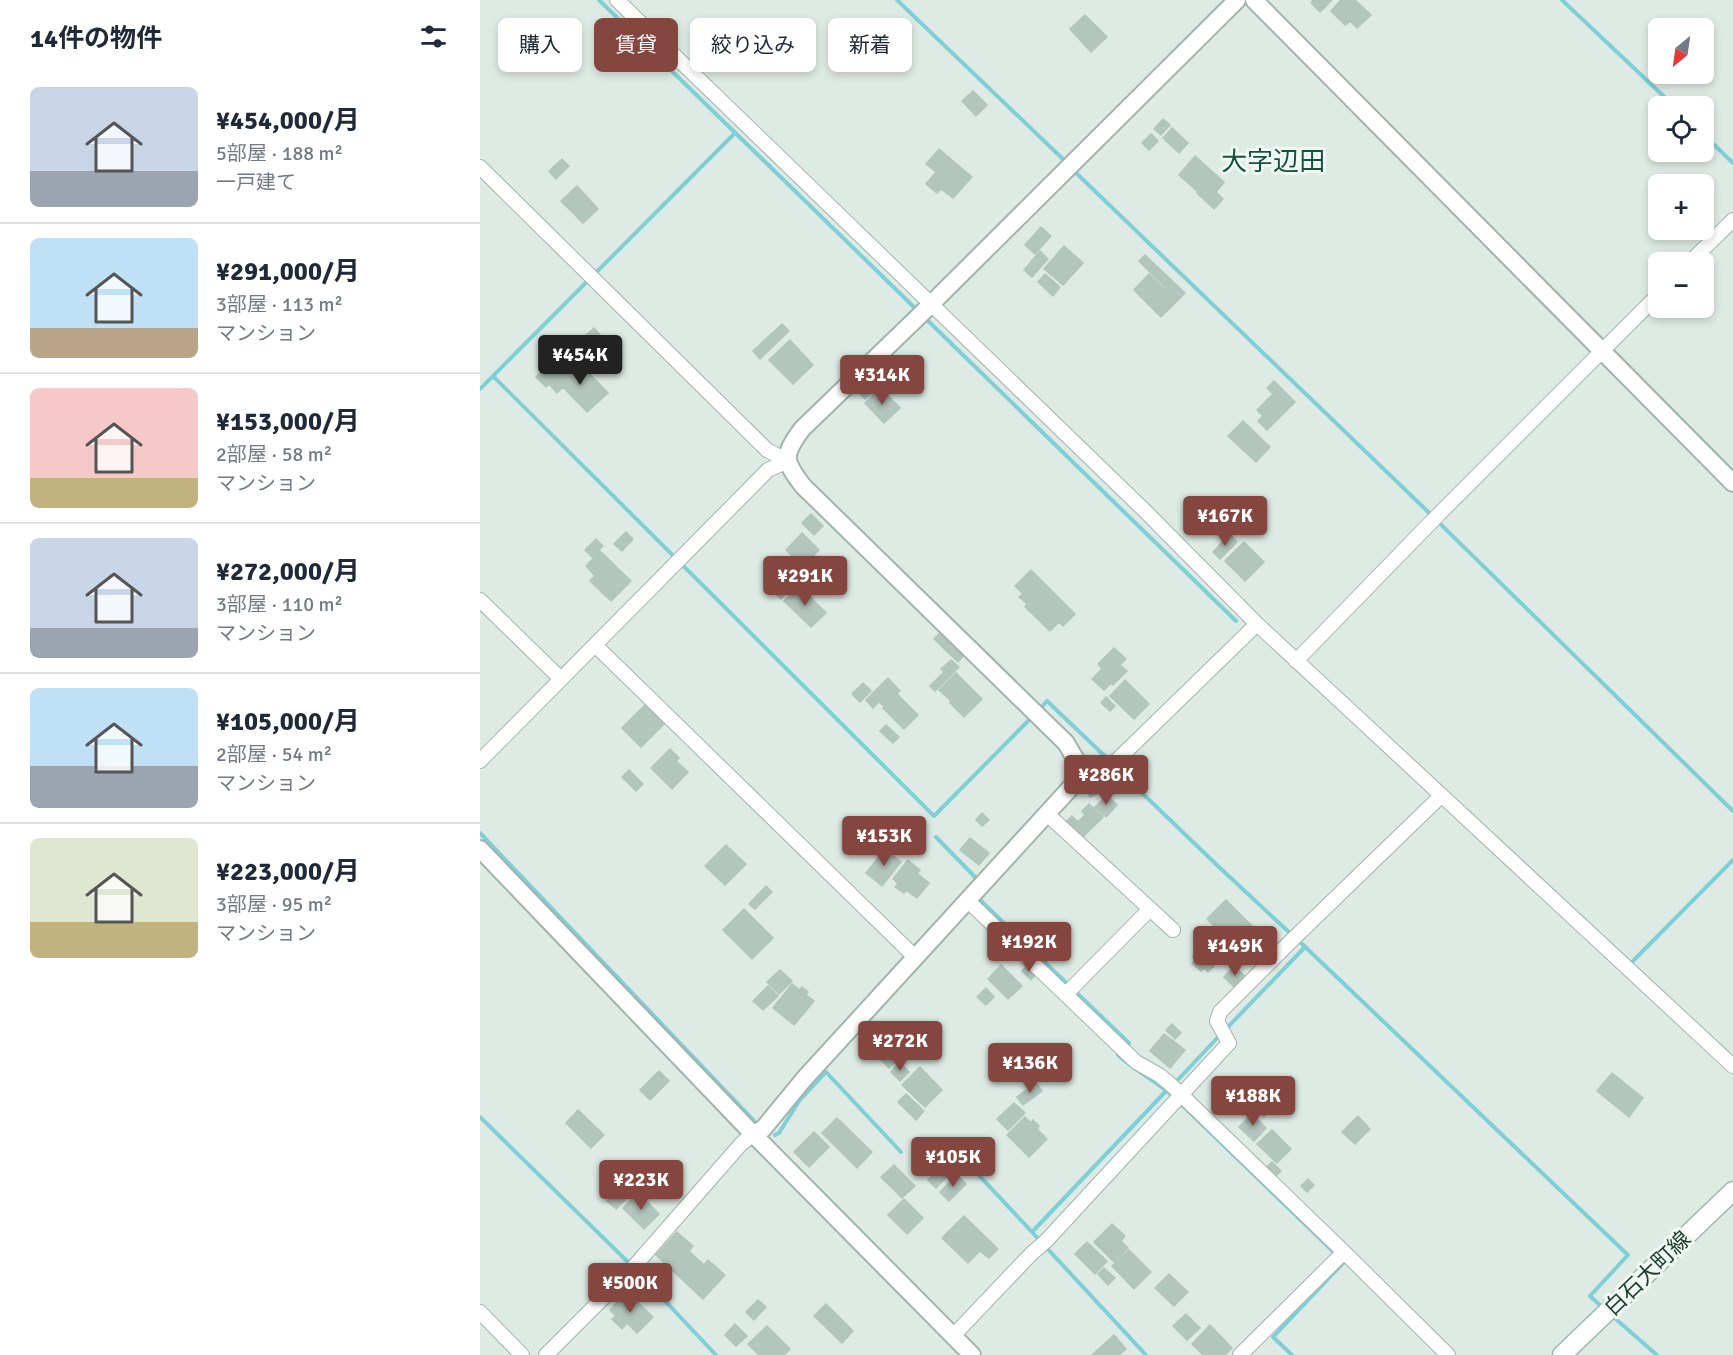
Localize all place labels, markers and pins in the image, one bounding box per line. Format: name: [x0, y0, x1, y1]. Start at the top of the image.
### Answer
pin: ¥454K: [538, 335, 622, 386]
pin: ¥314K: [840, 355, 924, 406]
pin: ¥167K: [1183, 496, 1267, 547]
pin: ¥291K: [763, 556, 847, 607]
pin: ¥286K: [1064, 755, 1148, 806]
pin: ¥153K: [842, 816, 926, 867]
pin: ¥192K: [987, 922, 1071, 973]
pin: ¥149K: [1193, 926, 1277, 977]
pin: ¥272K: [858, 1021, 942, 1072]
pin: ¥136K: [988, 1043, 1072, 1094]
pin: ¥188K: [1211, 1076, 1295, 1127]
pin: ¥105K: [911, 1137, 995, 1188]
pin: ¥223K: [599, 1160, 683, 1211]
pin: ¥500K: [588, 1263, 672, 1314]

